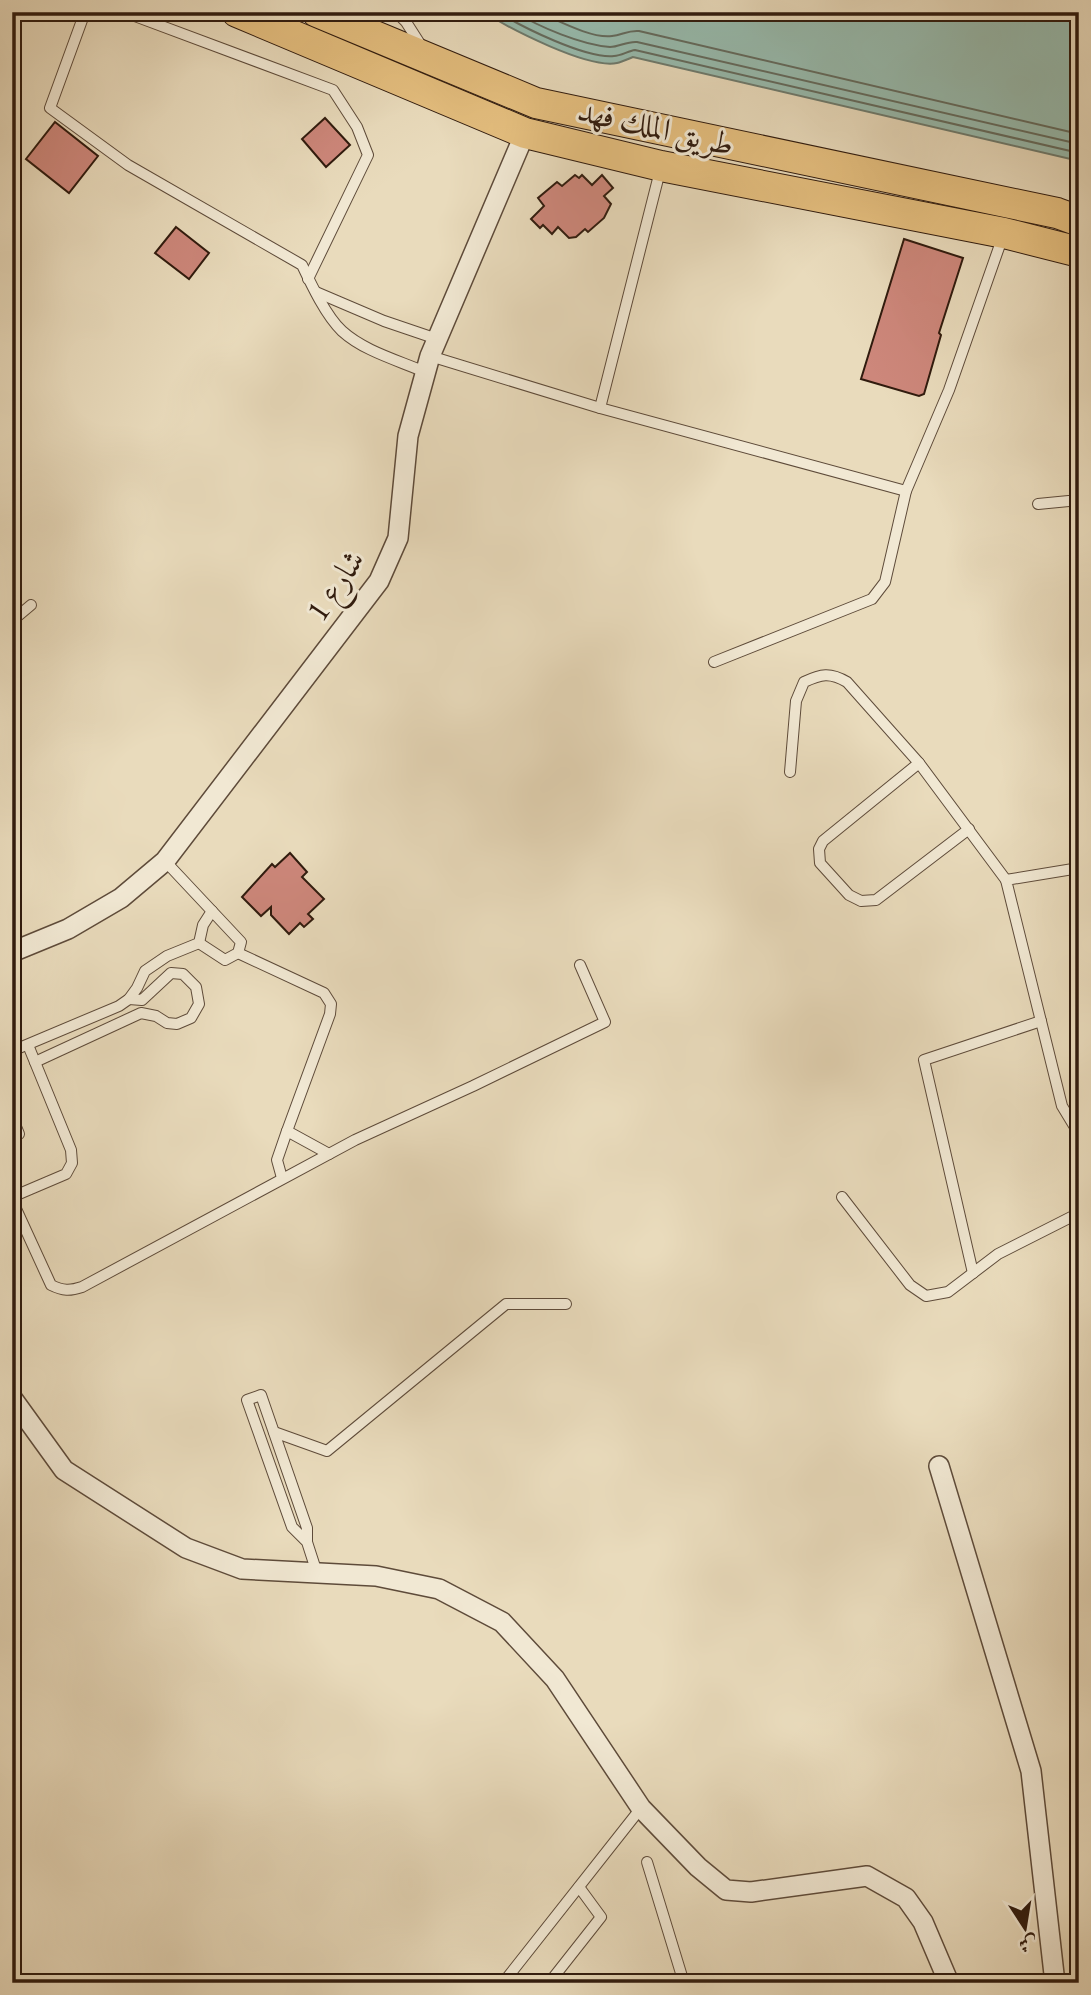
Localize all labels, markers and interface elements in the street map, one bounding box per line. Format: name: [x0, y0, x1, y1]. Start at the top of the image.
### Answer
street label: طريق الملك فهد: [574, 89, 738, 165]
street label: شارع 1: [296, 541, 379, 632]
north arrow: [990, 1894, 1060, 1964]
text: ش: [1017, 1930, 1040, 1958]

